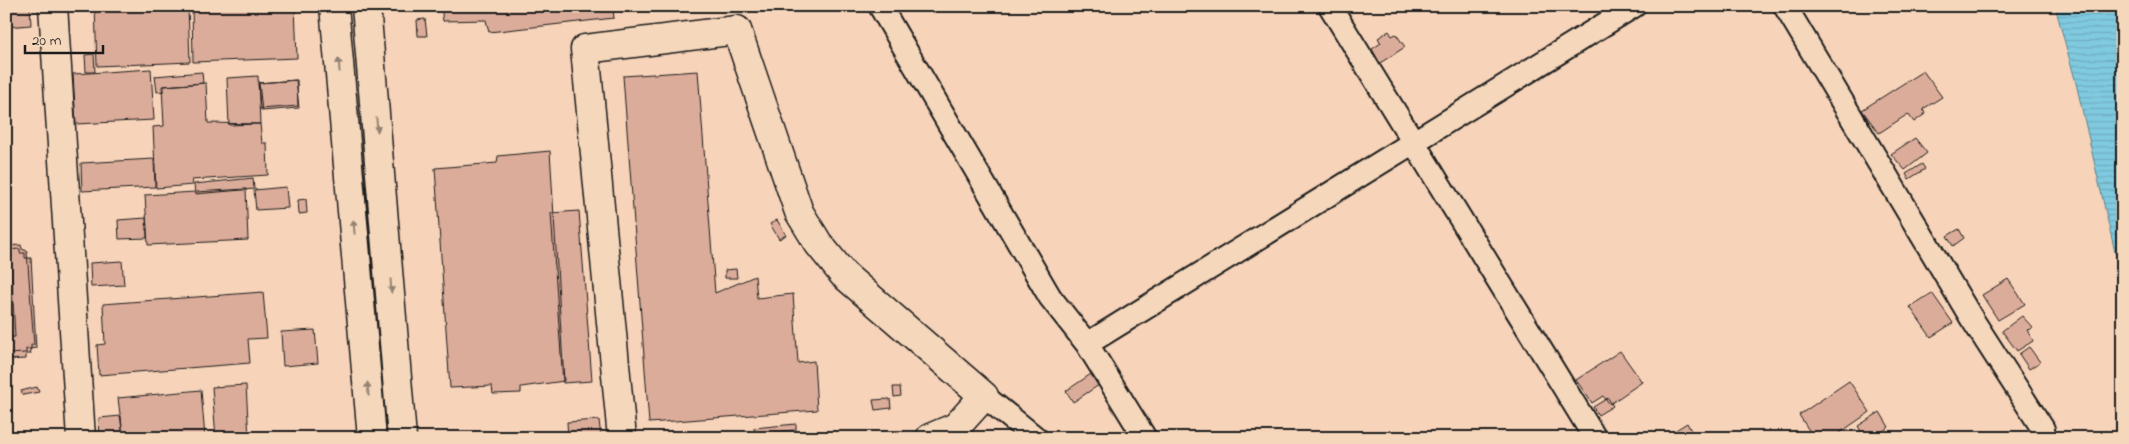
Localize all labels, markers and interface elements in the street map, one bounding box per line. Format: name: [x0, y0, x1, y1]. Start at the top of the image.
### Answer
scale bar: [25, 22, 102, 54]
text: 20 m: [32, 30, 62, 52]
one-way arrow: [335, 57, 343, 73]
one-way arrow: [373, 117, 381, 133]
one-way arrow: [349, 219, 357, 235]
one-way arrow: [387, 279, 395, 295]
one-way arrow: [363, 381, 371, 397]

